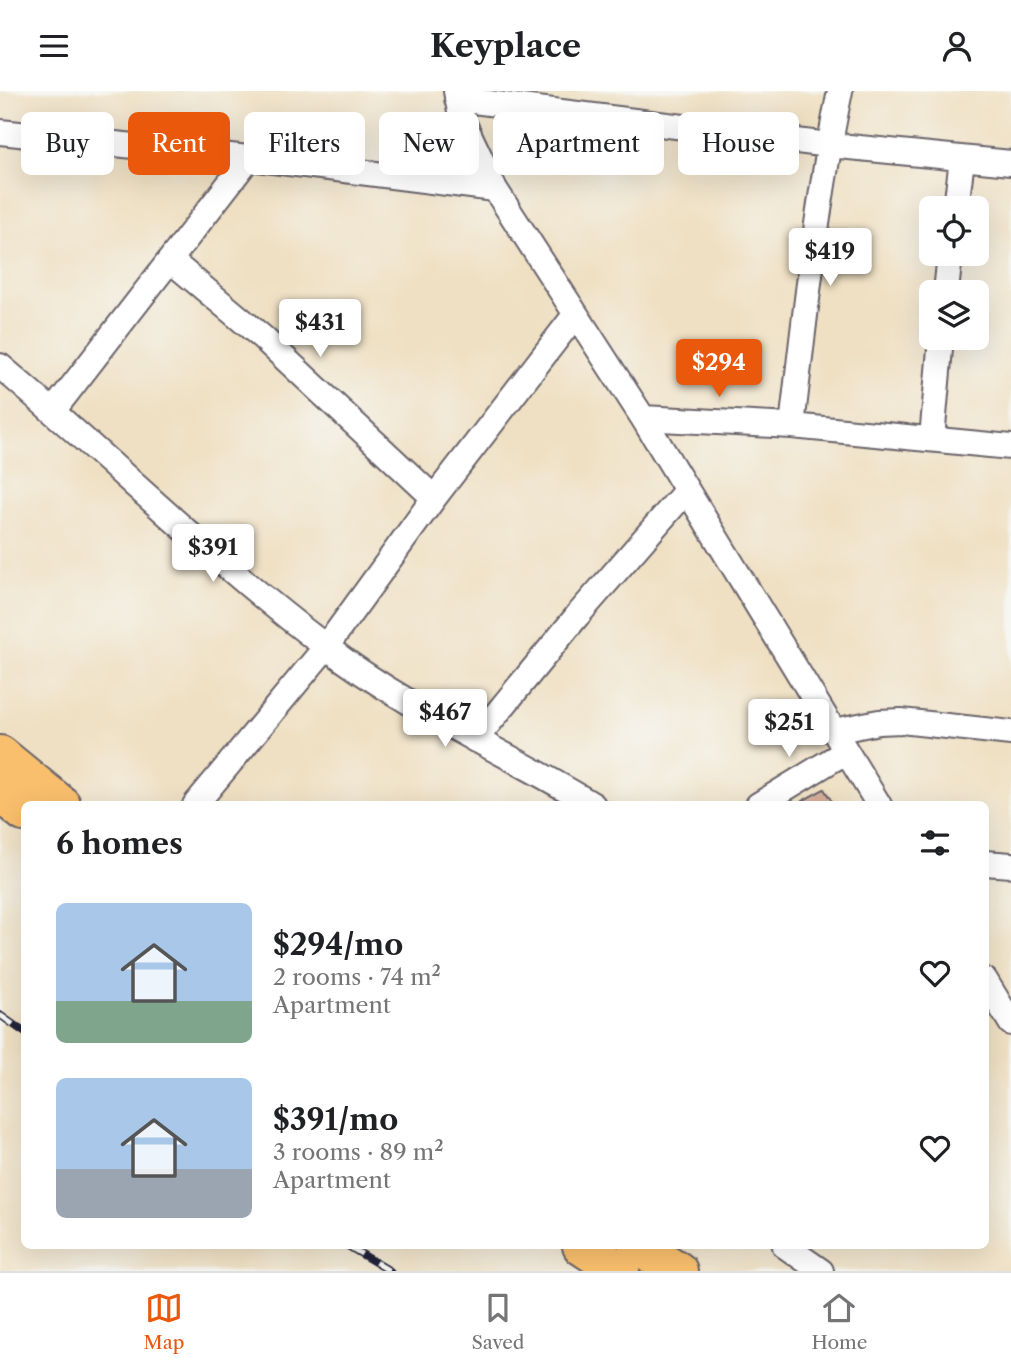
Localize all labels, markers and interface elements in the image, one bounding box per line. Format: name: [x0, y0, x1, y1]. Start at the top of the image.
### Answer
text: Keyplace: [430, 26, 581, 65]
icon: menu: [35, 27, 73, 65]
icon: person: [938, 27, 976, 65]
chip: Buy: [21, 112, 114, 175]
chip: Rent: [128, 112, 230, 175]
chip: Filters: [244, 112, 365, 175]
chip: New: [379, 112, 479, 175]
chip: Apartment: [493, 112, 664, 175]
chip: House: [678, 112, 799, 175]
map controls: [919, 196, 989, 350]
button: locate: [919, 196, 989, 266]
pin: $419: [789, 229, 871, 288]
text: $419: [805, 237, 855, 265]
button: layers: [919, 280, 989, 350]
pin: $431: [279, 299, 361, 359]
text: $431: [295, 308, 345, 336]
pin: $294: [678, 339, 760, 399]
text: $294: [692, 348, 746, 376]
pin: $391: [172, 525, 254, 584]
text: $391: [188, 533, 238, 561]
pin: $467: [404, 689, 486, 749]
text: $467: [419, 698, 471, 726]
pin: $251: [748, 699, 830, 759]
text: $251: [764, 708, 814, 736]
icon: filters: [916, 824, 954, 862]
text: 6 homes: [56, 825, 183, 862]
text: $294/mo: [273, 926, 403, 963]
icon: home: [112, 931, 196, 1015]
icon: heart: [916, 954, 954, 992]
text: 2 rooms · 74 m²: [273, 963, 441, 991]
text: Apartment: [273, 991, 391, 1019]
text: $391/mo: [273, 1101, 398, 1138]
icon: home: [112, 1106, 196, 1190]
icon: heart: [916, 1129, 954, 1167]
text: 3 rooms · 89 m²: [273, 1138, 444, 1166]
text: Apartment: [273, 1166, 391, 1194]
tab: Map: [144, 1289, 184, 1354]
tab: Saved: [472, 1289, 524, 1354]
tab: Home: [812, 1289, 867, 1354]

